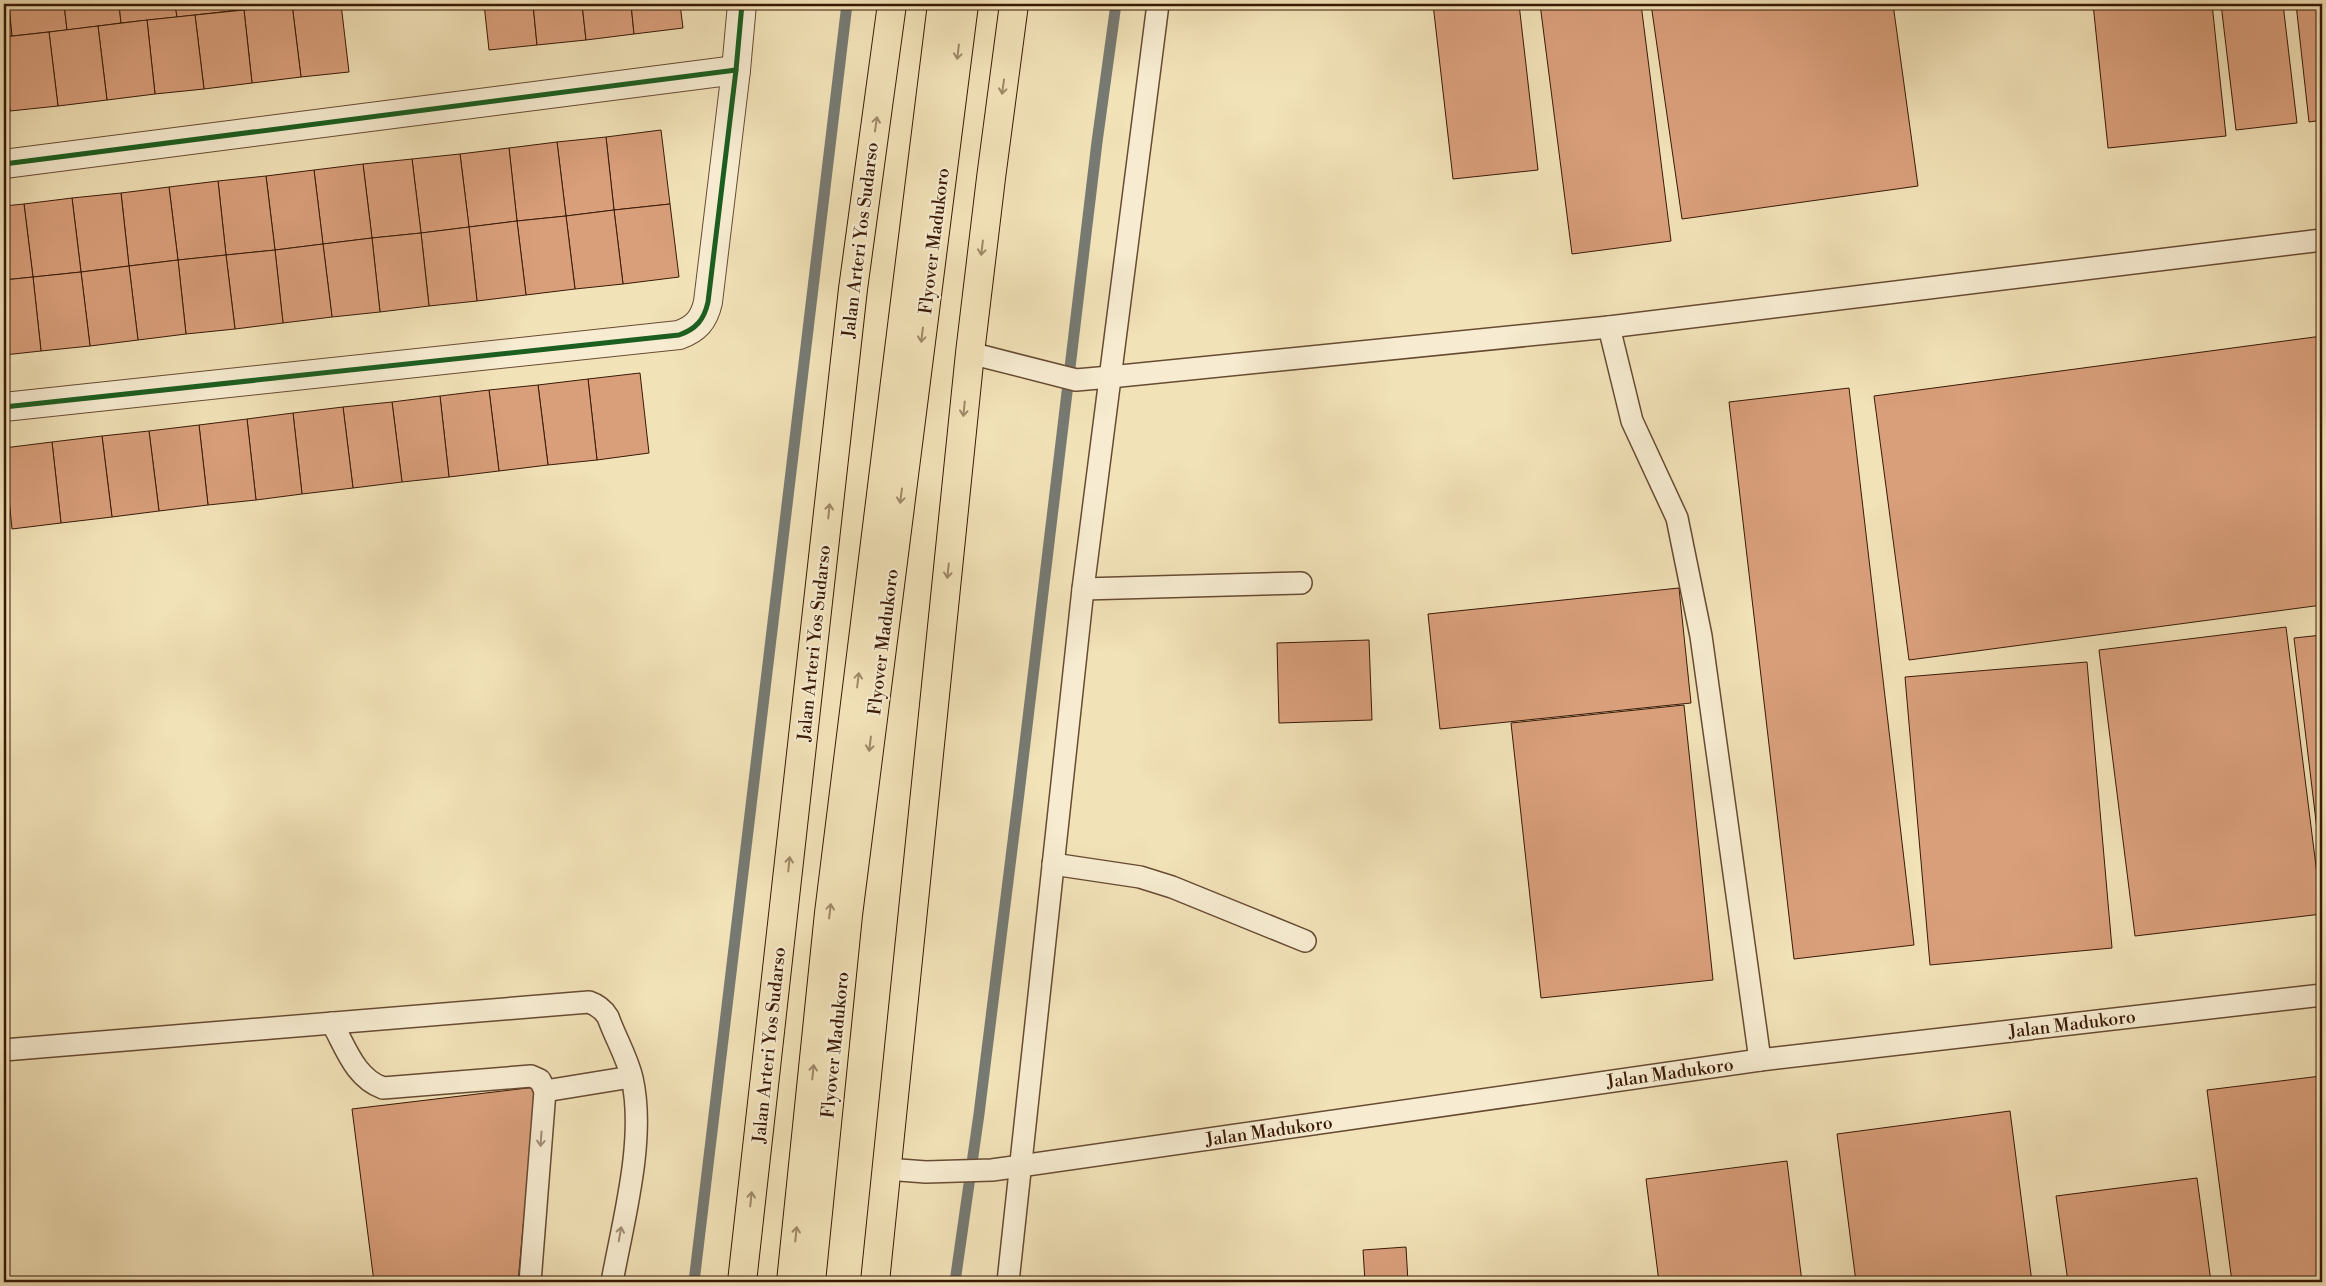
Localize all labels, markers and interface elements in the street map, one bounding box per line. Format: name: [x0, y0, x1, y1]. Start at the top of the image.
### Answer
one-way arrow: [952, 44, 962, 60]
one-way arrow: [998, 78, 1008, 94]
one-way arrow: [871, 116, 881, 132]
street label: Jalan Arteri Yos Sudarso: [837, 141, 884, 340]
street label: Flyover Madukoro: [914, 167, 955, 315]
one-way arrow: [977, 240, 987, 256]
one-way arrow: [917, 327, 927, 343]
one-way arrow: [960, 401, 969, 417]
one-way arrow: [896, 488, 906, 504]
one-way arrow: [824, 503, 833, 519]
street label: Jalan Arteri Yos Sudarso: [793, 544, 836, 743]
one-way arrow: [943, 563, 953, 579]
street label: Flyover Madukoro: [863, 568, 904, 716]
one-way arrow: [853, 672, 863, 688]
one-way arrow: [865, 736, 875, 752]
one-way arrow: [784, 856, 794, 872]
one-way arrow: [825, 903, 835, 919]
street label: Jalan Arteri Yos Sudarso: [748, 946, 791, 1145]
street label: Flyover Madukoro: [816, 971, 855, 1119]
street label: Jalan Madukoro: [2006, 1005, 2137, 1044]
street label: Jalan Madukoro: [1604, 1053, 1735, 1094]
one-way arrow: [808, 1064, 817, 1080]
street label: Jalan Madukoro: [1203, 1111, 1334, 1152]
one-way arrow: [536, 1131, 545, 1147]
one-way arrow: [746, 1191, 756, 1207]
one-way arrow: [791, 1226, 801, 1242]
one-way arrow: [616, 1227, 626, 1243]

